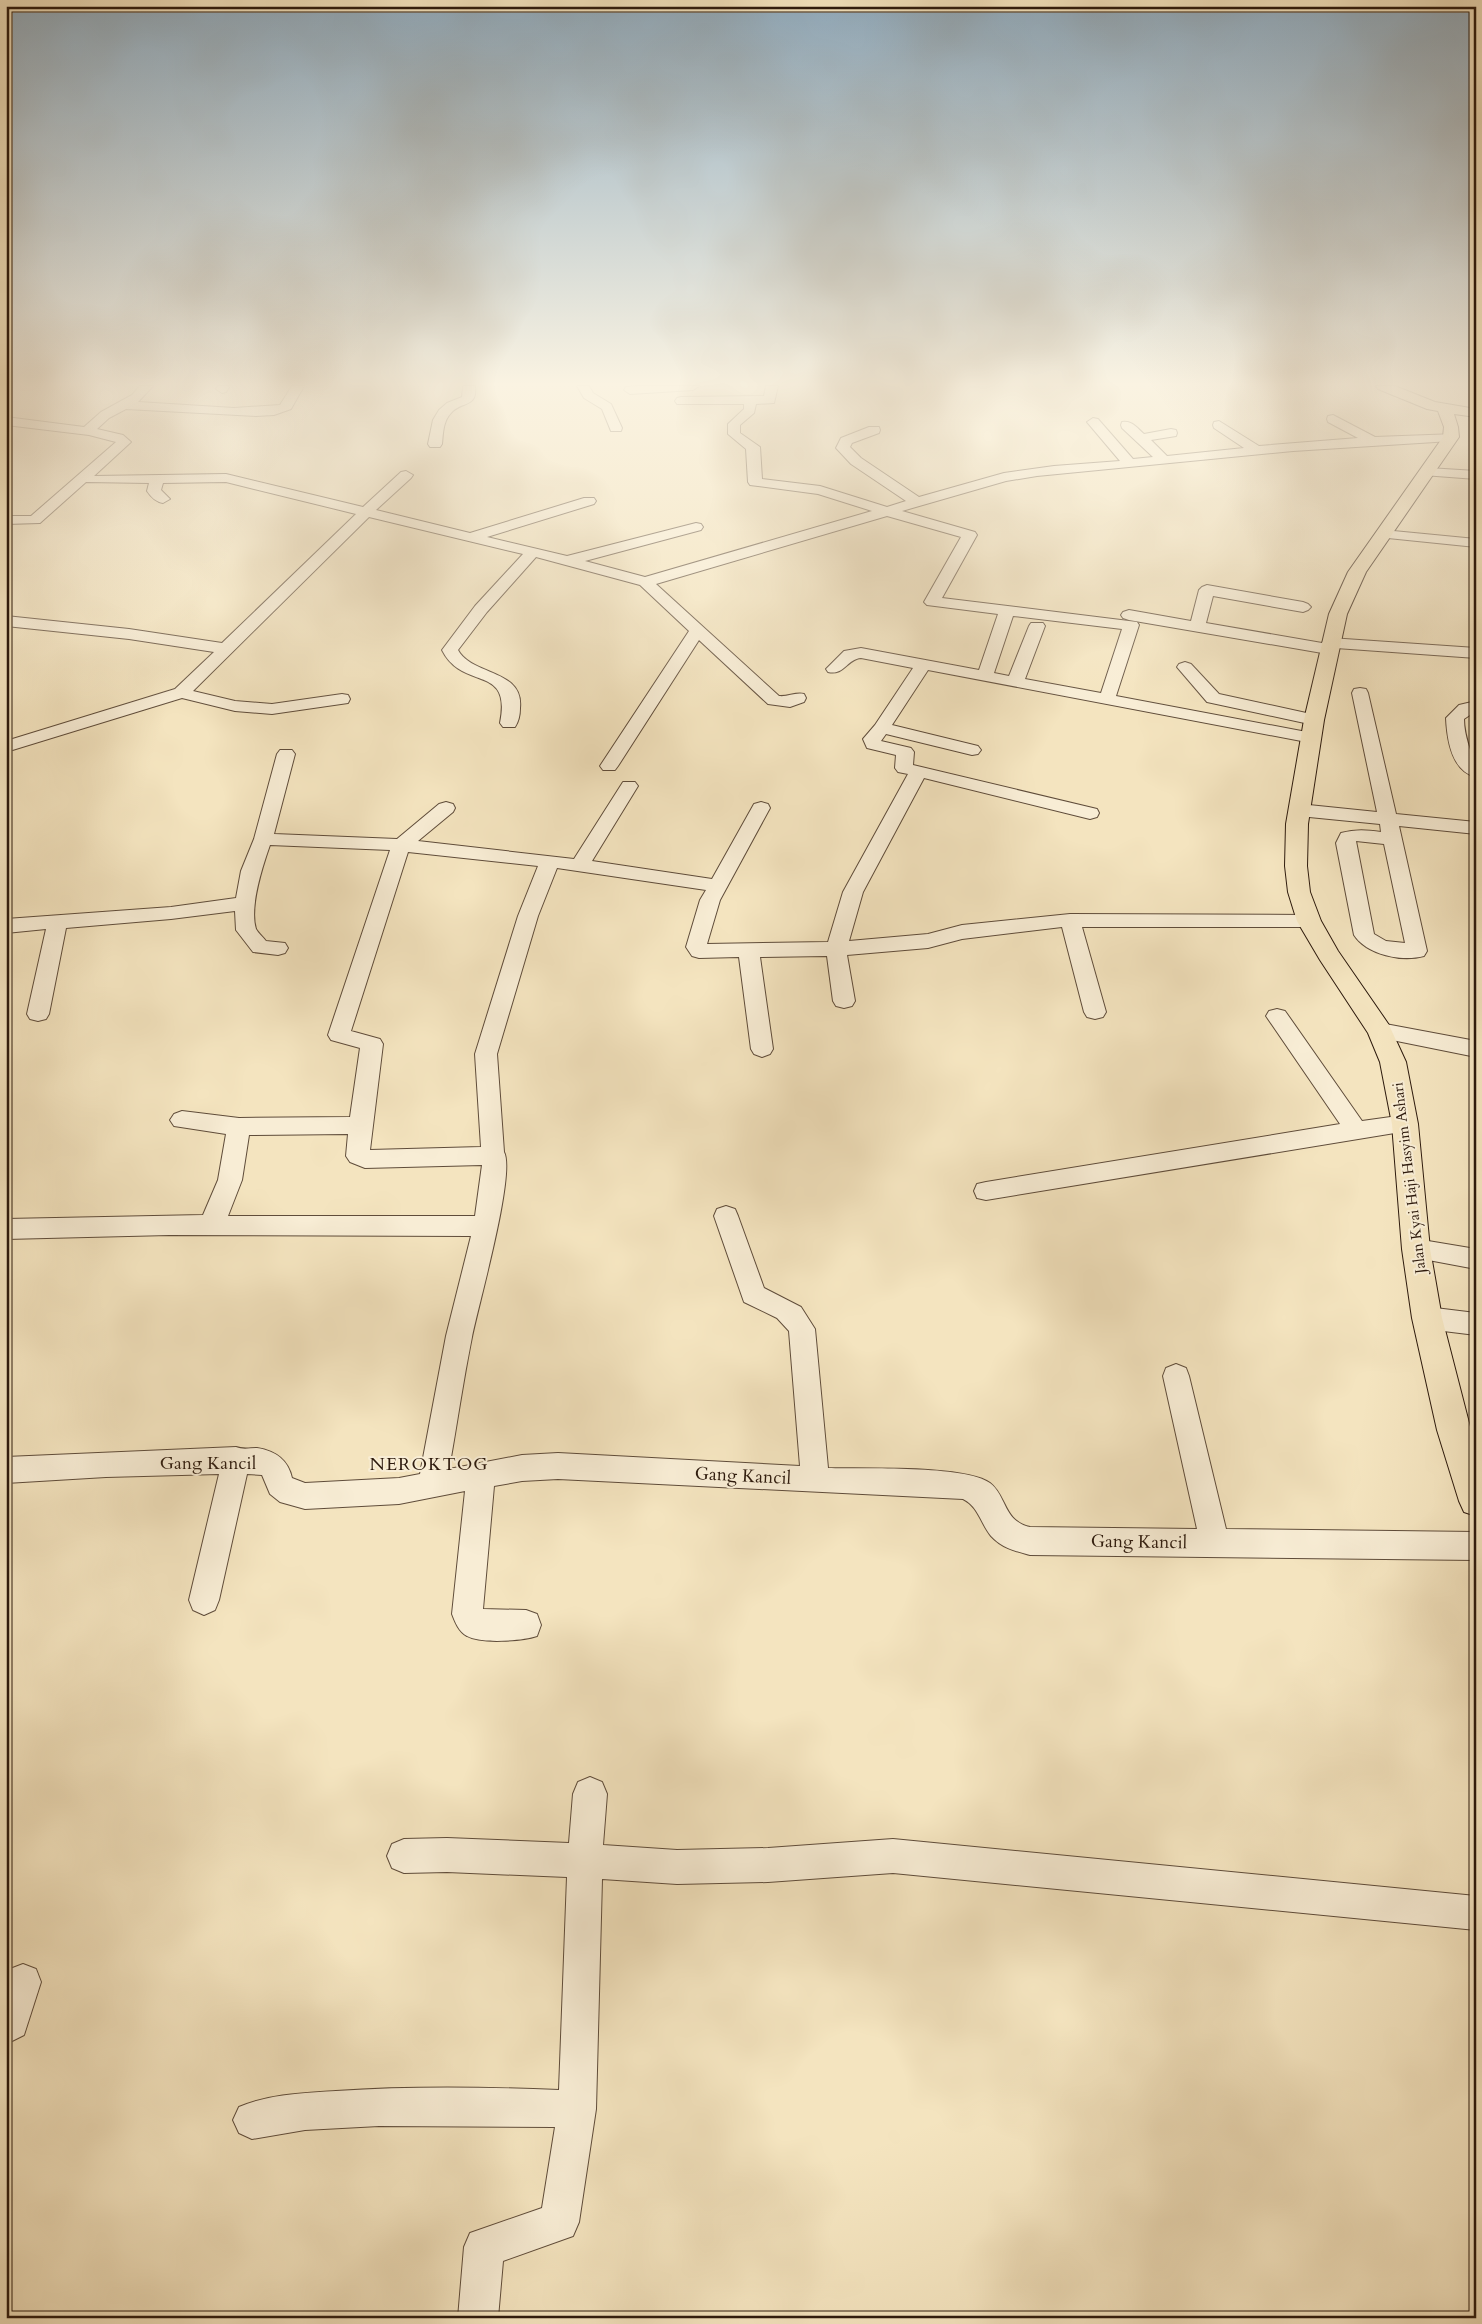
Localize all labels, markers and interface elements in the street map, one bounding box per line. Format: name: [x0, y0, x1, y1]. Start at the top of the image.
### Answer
street label: Jalan Kyai Haji Hasyim Ashari: [1387, 1081, 1431, 1277]
street label: Gang Kancil: [160, 1451, 257, 1476]
district label: NEROKTOG: [370, 1452, 488, 1477]
street label: Gang Kancil: [694, 1461, 792, 1491]
street label: Gang Kancil: [1091, 1529, 1188, 1555]

